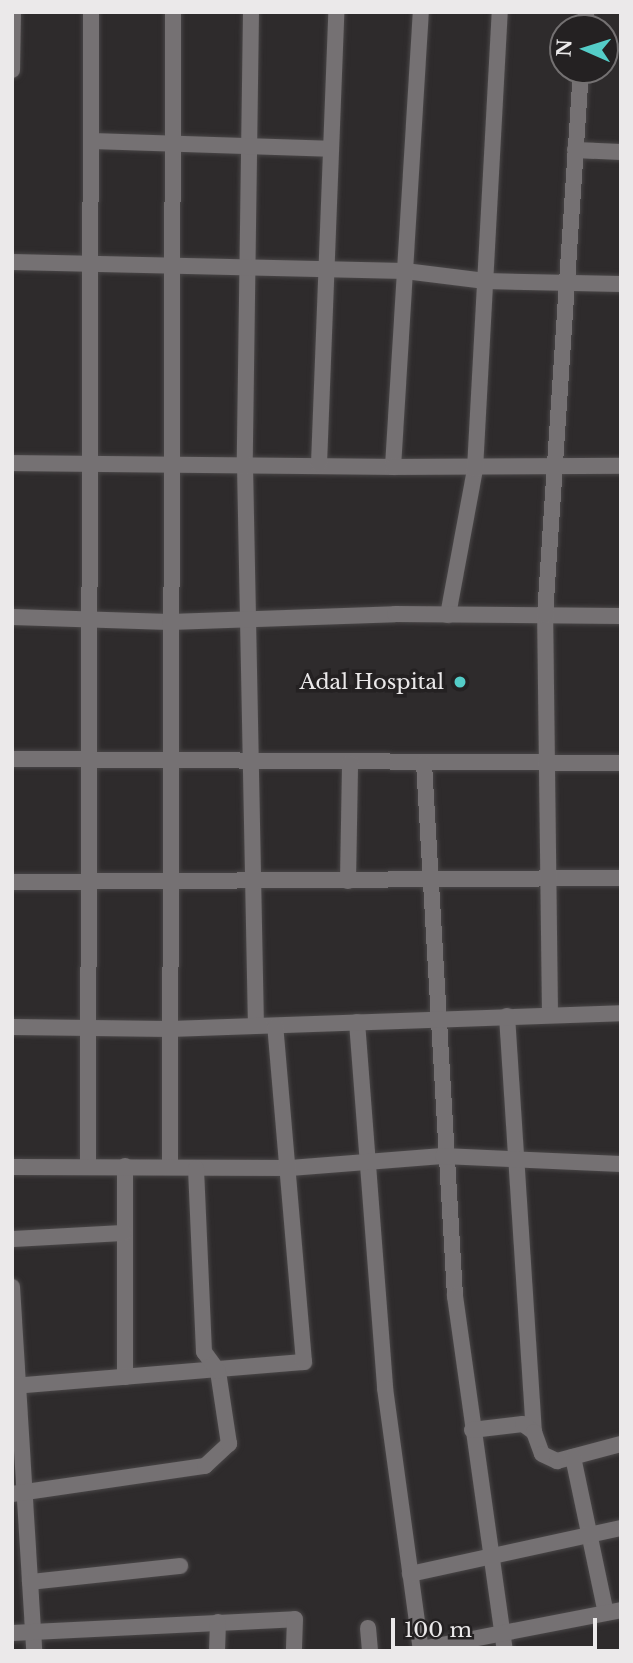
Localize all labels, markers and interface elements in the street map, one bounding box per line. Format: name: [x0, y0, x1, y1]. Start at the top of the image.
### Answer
north arrow: [549, 14, 619, 84]
text: N: [553, 38, 576, 58]
place label: Adal Hospital: [300, 669, 444, 695]
marker: Adal Hospital: [450, 672, 470, 692]
scale bar: [395, 1604, 602, 1648]
text: 100 m: [404, 1617, 472, 1643]

